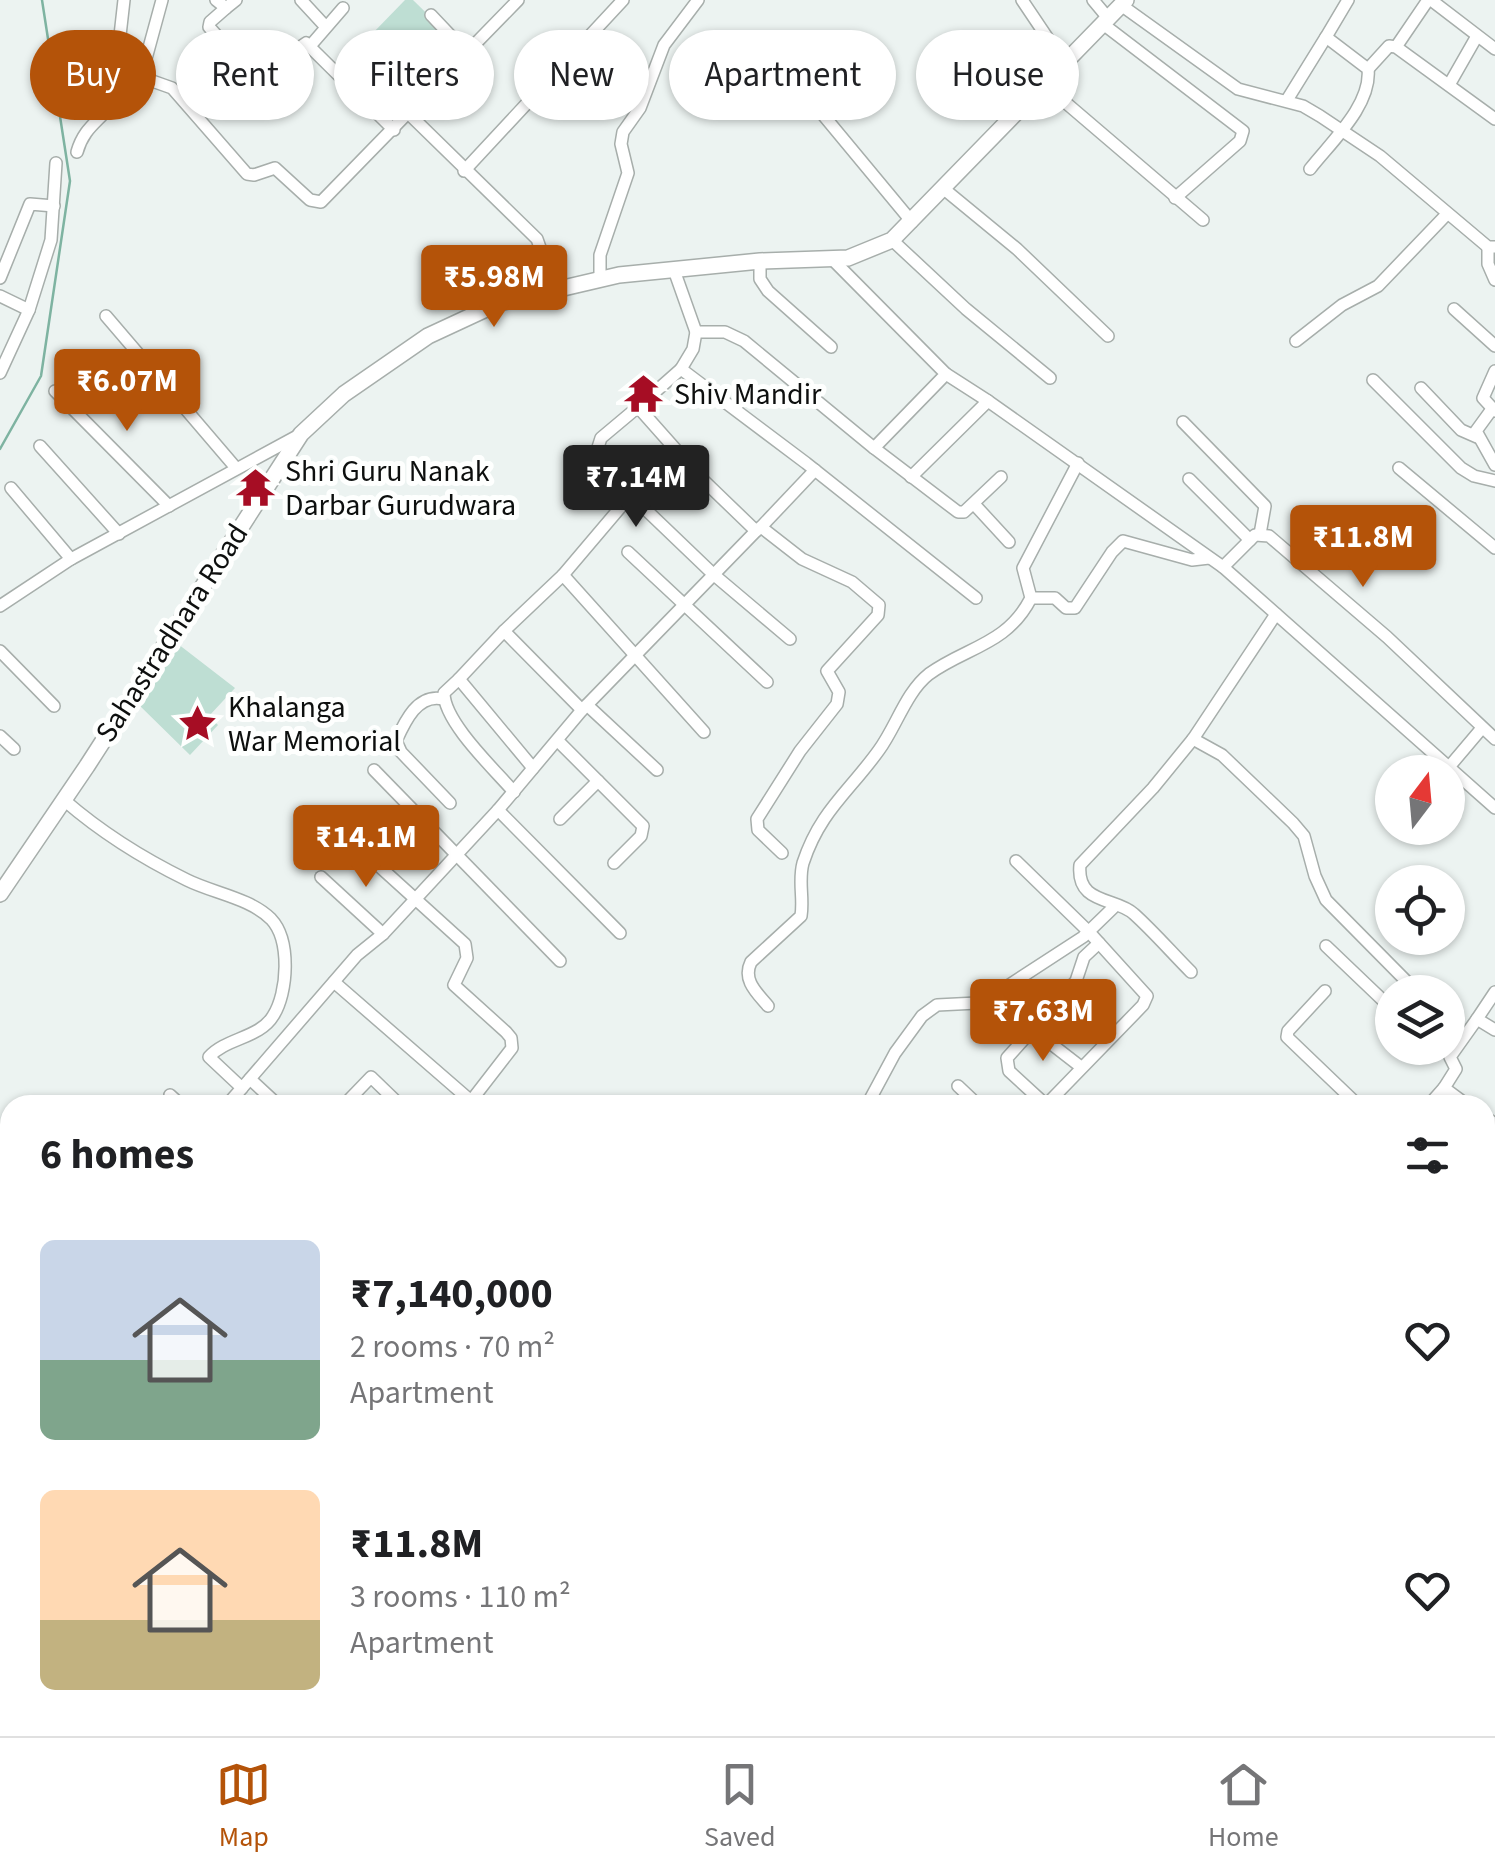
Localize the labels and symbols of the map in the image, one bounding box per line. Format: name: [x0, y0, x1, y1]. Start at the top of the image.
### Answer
pin: ₹5.98M: [413, 245, 575, 330]
pin: ₹6.07M: [46, 349, 208, 434]
temple icon: Shiv Mandir: [623, 373, 665, 415]
place label: Shiv Mandir: [674, 373, 822, 416]
pin: ₹7.14M: [555, 445, 717, 530]
place label: Shri Guru Nanak Darbar Gurudwara: [285, 450, 516, 527]
temple icon: Shri Guru Nanak Darbar Gurudwara: [234, 467, 276, 509]
pin: ₹11.8M: [1282, 505, 1444, 590]
street label: Sahastradhara Road: [85, 515, 259, 751]
place label: Khalanga War Memorial: [228, 686, 401, 763]
place icon: Khalanga War Memorial: [177, 703, 219, 745]
north arrow: [1375, 755, 1465, 845]
pin: ₹14.1M: [285, 805, 447, 890]
pin: ₹7.63M: [962, 979, 1124, 1064]

